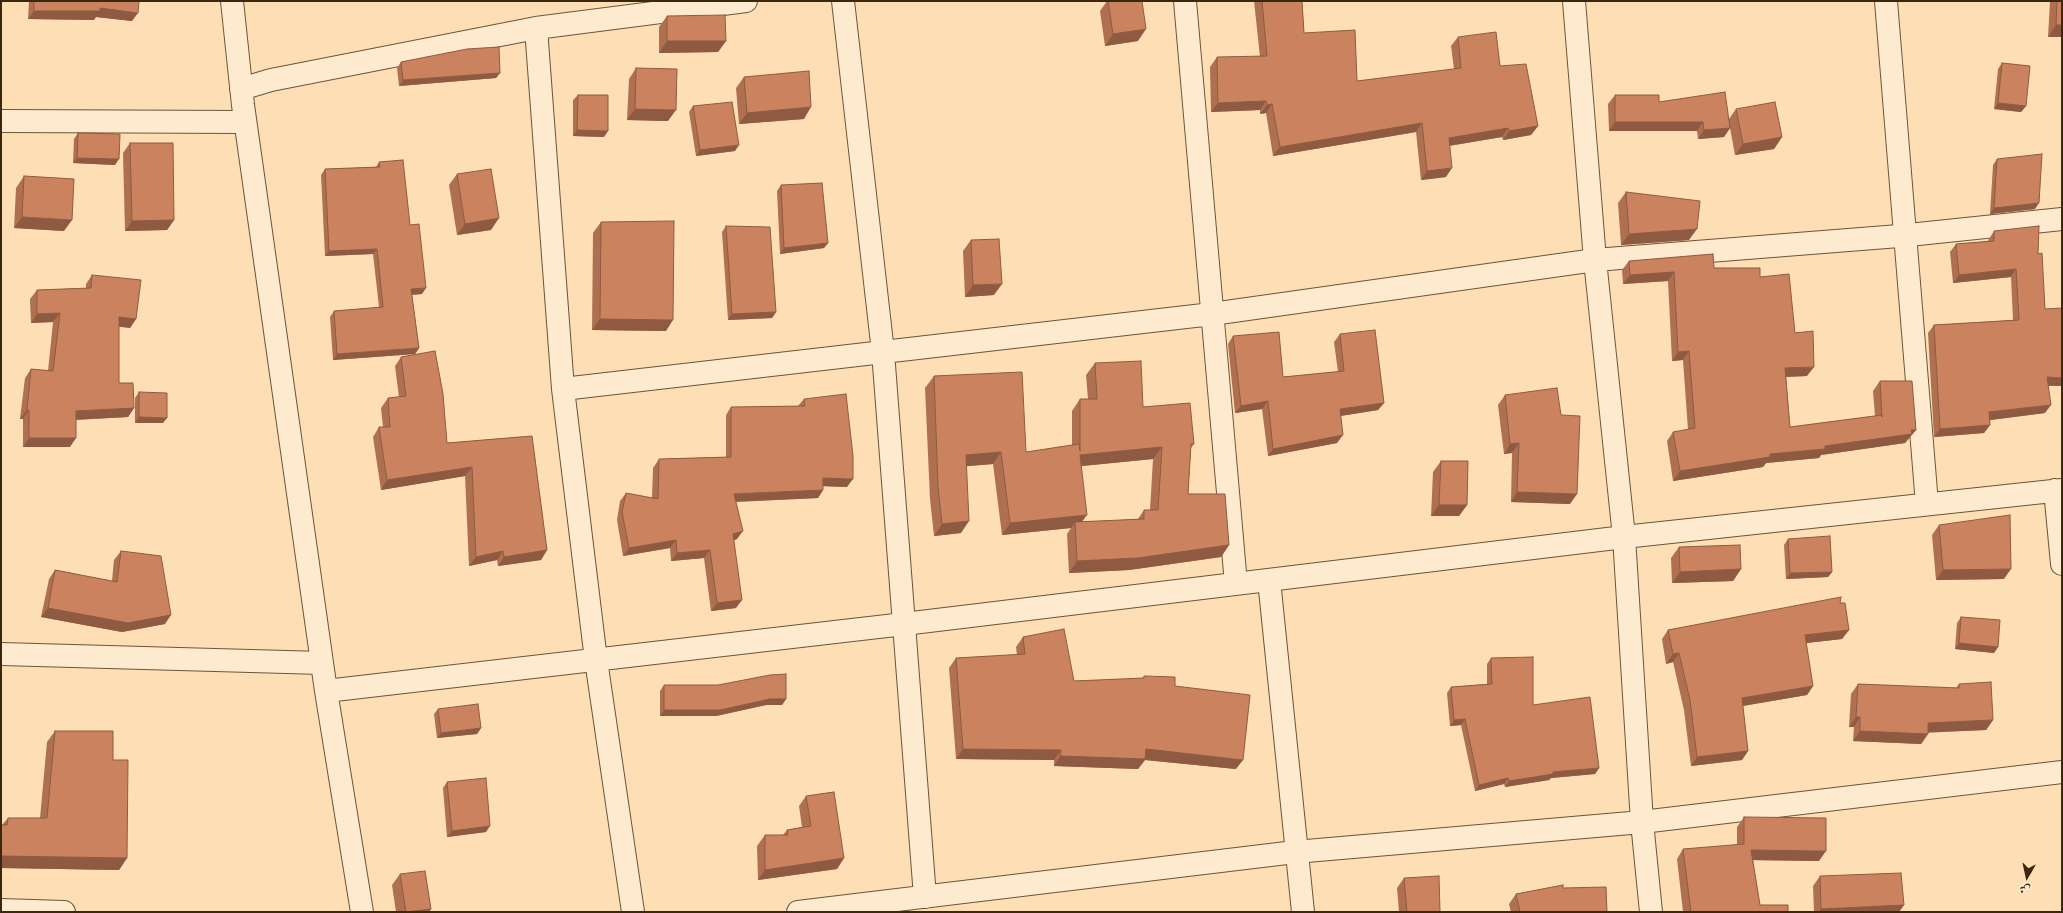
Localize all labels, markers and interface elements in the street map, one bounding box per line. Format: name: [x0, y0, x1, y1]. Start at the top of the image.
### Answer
north arrow: [2007, 857, 2047, 897]
text: ش: [2019, 882, 2031, 897]

